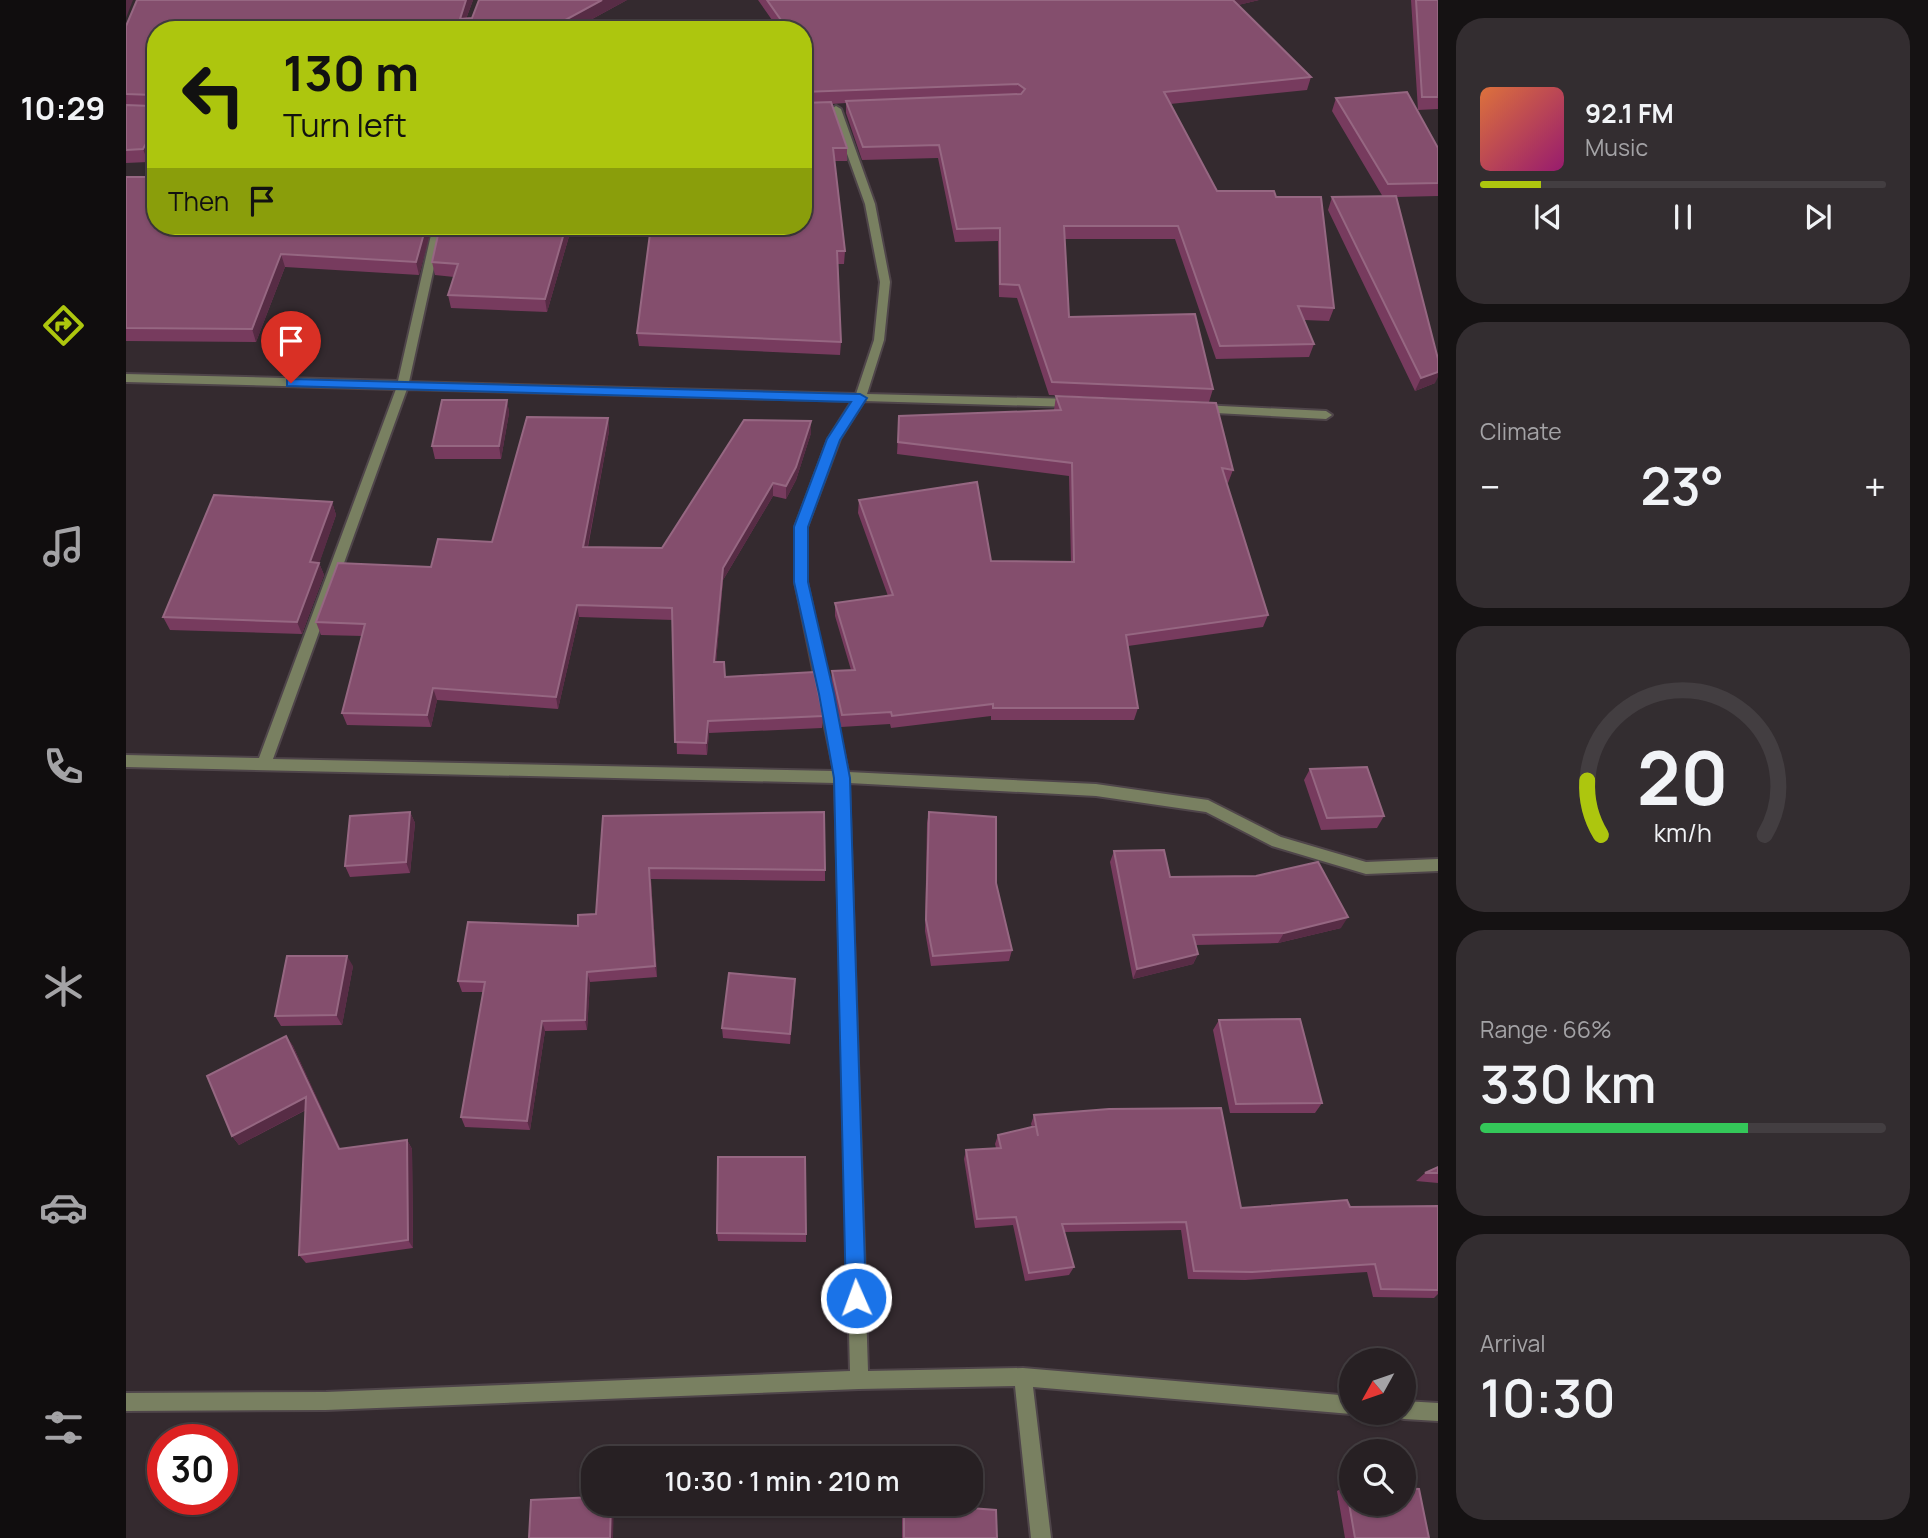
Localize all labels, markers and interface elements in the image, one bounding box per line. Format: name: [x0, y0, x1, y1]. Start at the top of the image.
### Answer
text: 130 m: [283, 39, 419, 106]
icon: left: [168, 49, 259, 140]
text: 10:29: [21, 86, 105, 130]
text: 92.1 FM: [1585, 95, 1674, 131]
text: Turn left: [283, 103, 407, 147]
text: Music: [1585, 131, 1648, 163]
icon: arrive: [243, 182, 281, 220]
text: Then: [168, 183, 229, 219]
icon: previous: [1529, 198, 1567, 236]
icon: pause: [1664, 198, 1702, 236]
icon: next: [1799, 198, 1837, 236]
icon: directions: [39, 301, 88, 350]
pin: [261, 311, 321, 383]
icon: arrive: [272, 322, 310, 360]
text: Climate: [1480, 415, 1562, 447]
text: 23°: [1640, 450, 1724, 521]
text: −: [1480, 460, 1501, 512]
text: +: [1864, 460, 1886, 512]
icon: music: [39, 522, 88, 571]
text: 20: [1637, 727, 1729, 827]
icon: phone: [39, 742, 88, 791]
text: km/h: [1654, 815, 1712, 850]
icon: climate: [39, 962, 88, 1011]
text: Range · 66%: [1480, 1013, 1612, 1045]
text: 330 km: [1480, 1048, 1656, 1119]
icon: car: [39, 1183, 88, 1232]
position arrow: [819, 1261, 893, 1335]
text: Arrival: [1480, 1327, 1546, 1359]
north arrow: [1339, 1348, 1416, 1424]
map controls: [1339, 1348, 1416, 1516]
text: 10:30: [1480, 1362, 1616, 1433]
icon: filters: [39, 1403, 88, 1452]
speed limit sign: 30: [147, 1424, 238, 1515]
button: search: [1339, 1439, 1416, 1516]
text: 10:30 · 1 min · 210 m: [665, 1463, 899, 1499]

